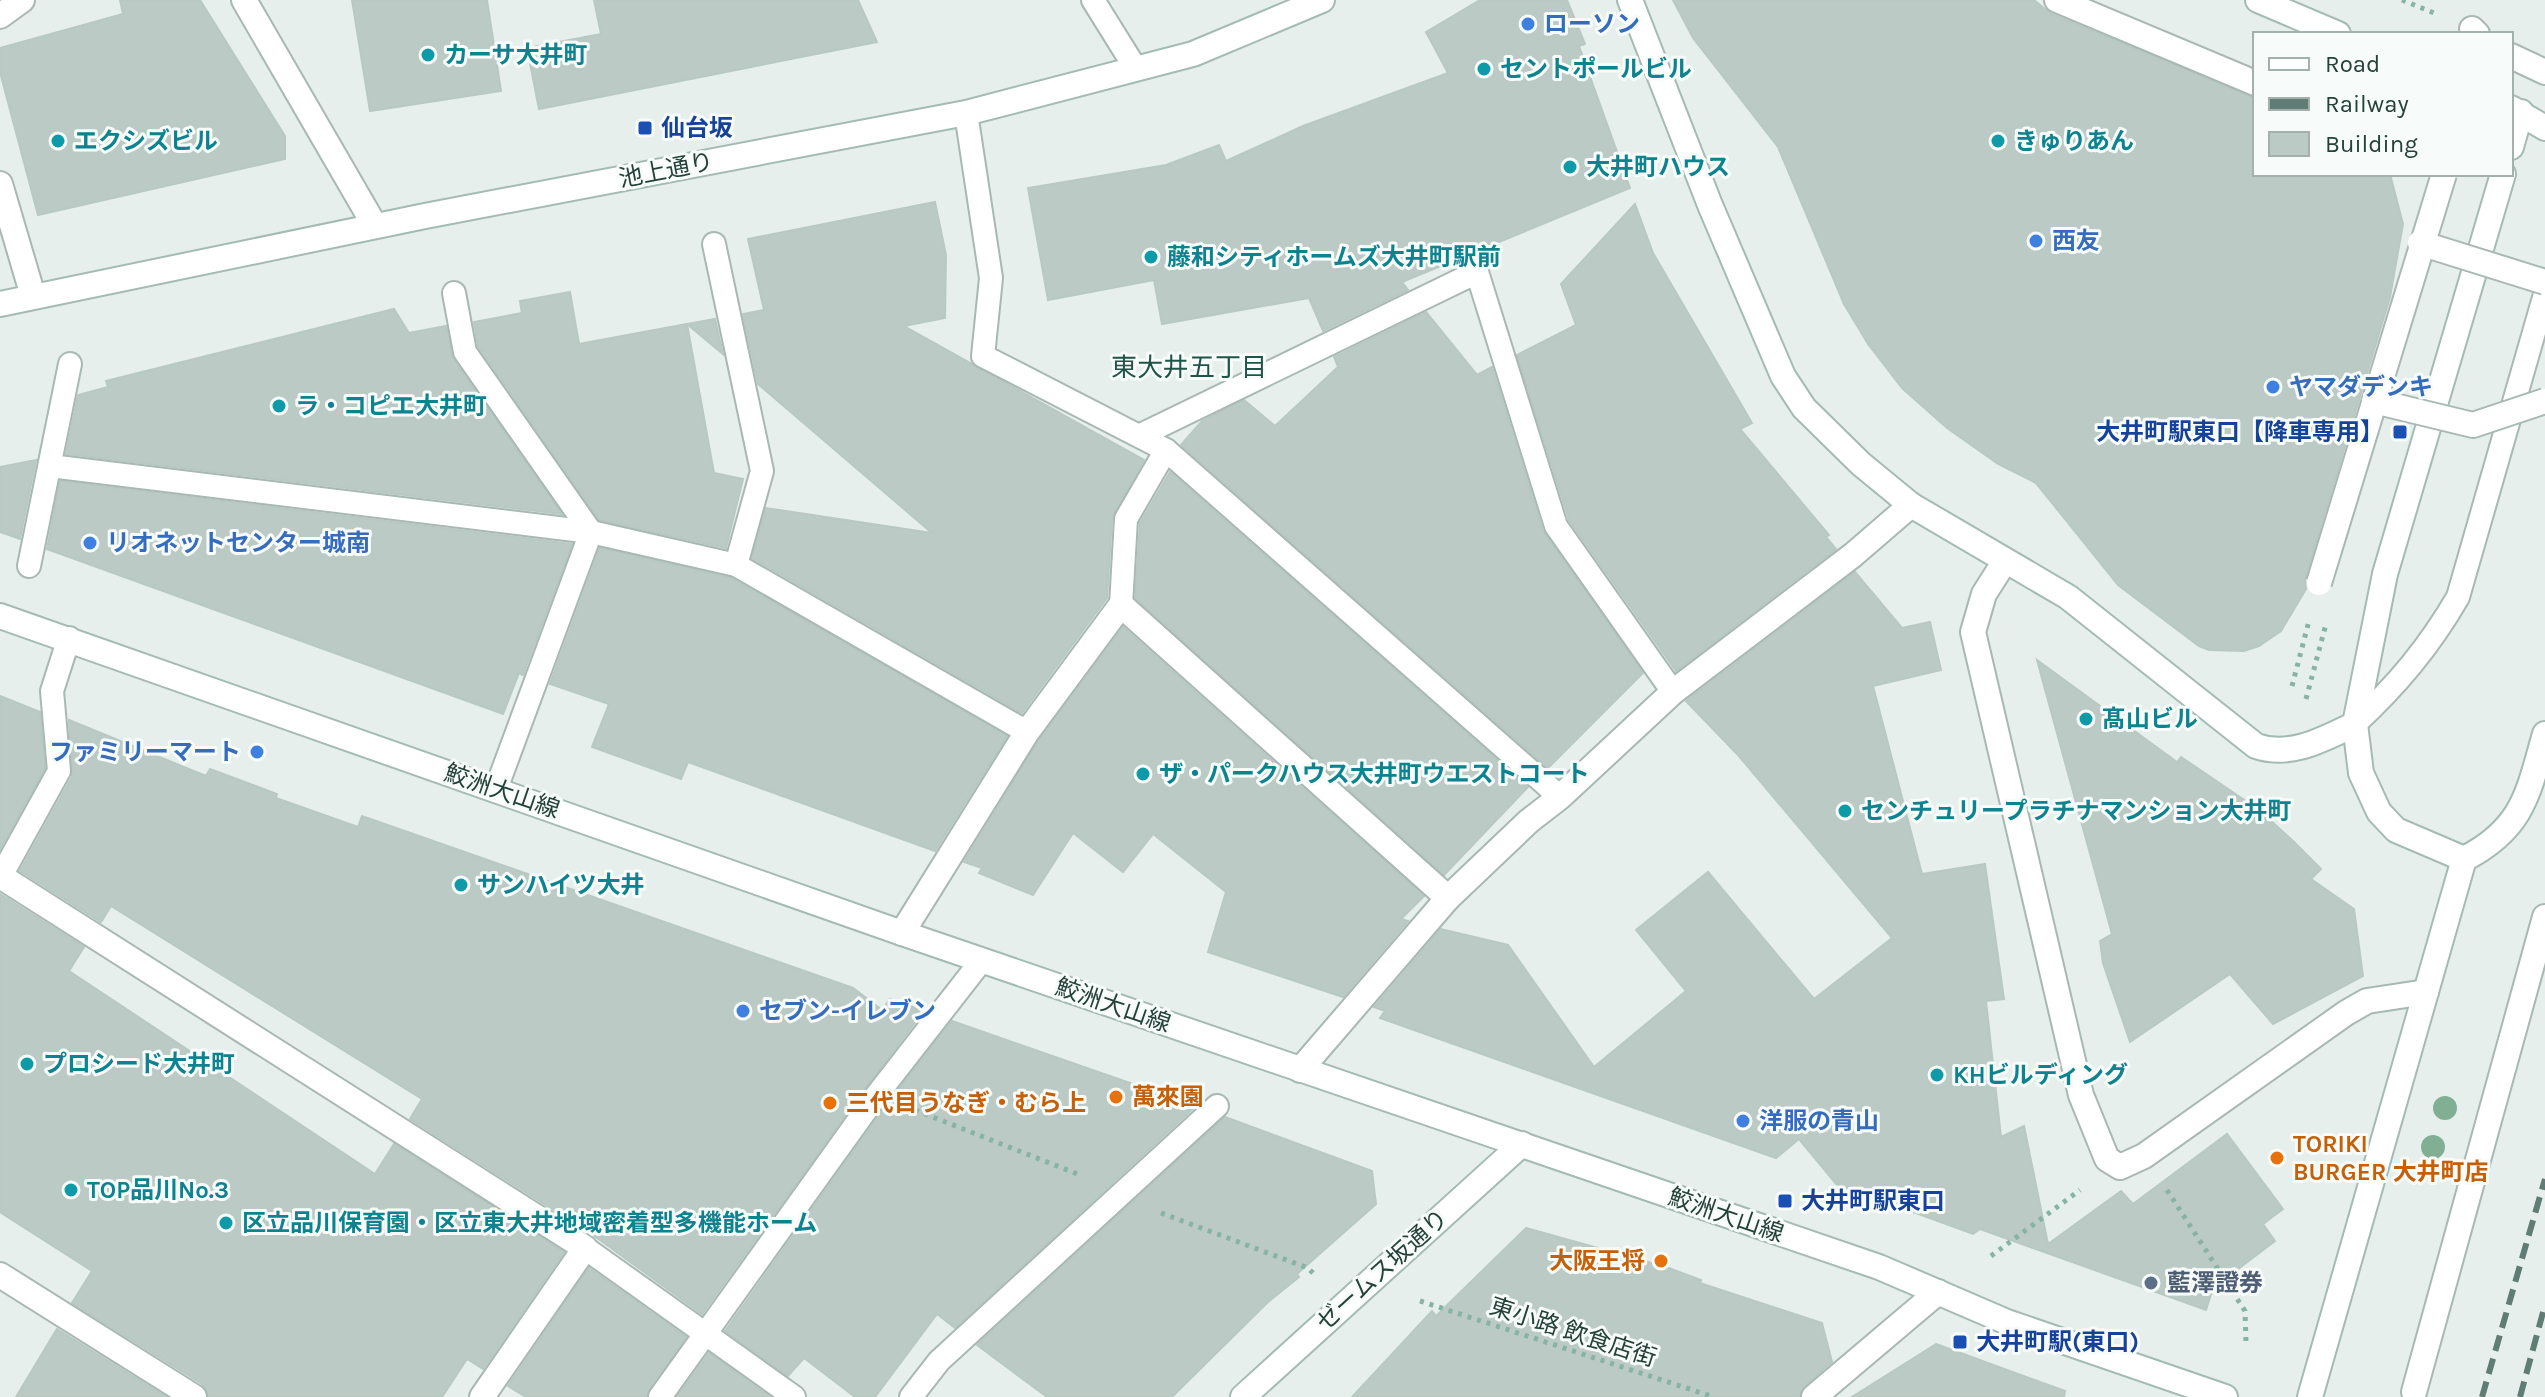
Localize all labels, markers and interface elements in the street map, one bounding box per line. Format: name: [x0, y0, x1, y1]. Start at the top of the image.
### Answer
place label: ローソン: [1544, 10, 1640, 38]
marker: ローソン: [1519, 15, 1537, 33]
legend: [2253, 32, 2513, 176]
place label: カーサ大井町: [444, 41, 588, 69]
marker: カーサ大井町: [419, 46, 437, 64]
text: Road: [2325, 50, 2380, 78]
place label: セントポールビル: [1500, 55, 1692, 83]
marker: セントポールビル: [1475, 60, 1493, 78]
text: Railway: [2325, 90, 2409, 118]
place label: 仙台坂: [661, 114, 733, 142]
marker: 仙台坂: [636, 119, 654, 137]
place label: エクシズビル: [74, 127, 218, 155]
place label: きゅりあん: [2014, 127, 2134, 155]
text: Building: [2325, 130, 2418, 158]
marker: エクシズビル: [49, 132, 67, 150]
marker: きゅりあん: [1989, 132, 2007, 150]
street label: 池上通り: [616, 147, 716, 193]
place label: 大井町ハウス: [1586, 153, 1730, 181]
marker: 大井町ハウス: [1561, 158, 1579, 176]
place label: 西友: [2052, 227, 2100, 255]
marker: 西友: [2027, 232, 2045, 250]
place label: 藤和シティホームズ大井町駅前: [1167, 243, 1501, 271]
marker: 藤和シティホームズ大井町駅前: [1142, 248, 1160, 266]
district label: 東大井五丁目: [1111, 352, 1267, 383]
place label: ヤマダデンキ: [2289, 373, 2433, 401]
marker: ヤマダデンキ: [2264, 378, 2282, 396]
place label: ラ・コピエ大井町: [295, 392, 487, 420]
marker: ラ・コピエ大井町: [270, 397, 288, 415]
place label: 大井町駅東口【降車専用】: [2096, 418, 2384, 446]
marker: 大井町駅東口【降車専用】: [2391, 423, 2409, 441]
place label: リオネットセンター城南: [106, 529, 370, 557]
marker: リオネットセンター城南: [81, 534, 99, 552]
place label: 髙山ビル: [2102, 705, 2198, 733]
marker: 髙山ビル: [2077, 710, 2095, 728]
place label: ファミリーマート: [49, 738, 241, 766]
marker: ファミリーマート: [248, 743, 266, 761]
street label: 鮫洲大山線: [441, 758, 563, 824]
place label: ザ・パークハウス大井町ウエストコート: [1159, 760, 1590, 788]
marker: ザ・パークハウス大井町ウエストコート: [1134, 765, 1152, 783]
place label: センチュリープラチナマンション大井町: [1861, 797, 2292, 825]
marker: センチュリープラチナマンション大井町: [1836, 802, 1854, 820]
place label: サンハイツ大井: [477, 871, 645, 899]
marker: サンハイツ大井: [452, 876, 470, 894]
street label: 鮫洲大山線: [1052, 972, 1174, 1038]
place label: セブン-イレブン: [759, 997, 936, 1025]
marker: セブン-イレブン: [734, 1002, 752, 1020]
place label: プロシード大井町: [43, 1050, 235, 1078]
marker: プロシード大井町: [18, 1055, 36, 1073]
place label: KHビルディング: [1953, 1061, 2128, 1089]
marker: KHビルディング: [1928, 1066, 1946, 1084]
place label: 萬來園: [1132, 1083, 1204, 1111]
marker: 萬來園: [1107, 1088, 1125, 1106]
place label: 三代目うなぎ・むら上: [846, 1089, 1086, 1117]
marker: 三代目うなぎ・むら上: [821, 1094, 839, 1112]
place label: 洋服の青山: [1759, 1107, 1879, 1135]
marker: 洋服の青山: [1734, 1112, 1752, 1130]
place label: TORIKI BURGER 大井町店: [2293, 1130, 2488, 1186]
marker: TORIKI BURGER 大井町店: [2268, 1149, 2286, 1167]
place label: TOP品川No.3: [87, 1176, 229, 1204]
marker: TOP品川No.3: [62, 1181, 80, 1199]
street label: 鮫洲大山線: [1665, 1182, 1787, 1248]
place label: 大井町駅東口: [1801, 1187, 1945, 1215]
marker: 大井町駅東口: [1776, 1192, 1794, 1210]
street label: ゼームス坂通り: [1310, 1204, 1454, 1336]
place label: 区立品川保育園・区立東大井地域密着型多機能ホーム: [242, 1209, 817, 1237]
marker: 区立品川保育園・区立東大井地域密着型多機能ホーム: [217, 1214, 235, 1232]
place label: 大阪王将: [1549, 1247, 1645, 1275]
marker: 大阪王将: [1652, 1252, 1670, 1270]
place label: 藍澤證券: [2167, 1269, 2263, 1297]
marker: 藍澤證券: [2142, 1274, 2160, 1292]
street label: 東小路 飲食店街: [1486, 1292, 1660, 1372]
place label: 大井町駅(東口): [1976, 1328, 2139, 1356]
marker: 大井町駅(東口): [1951, 1333, 1969, 1351]

